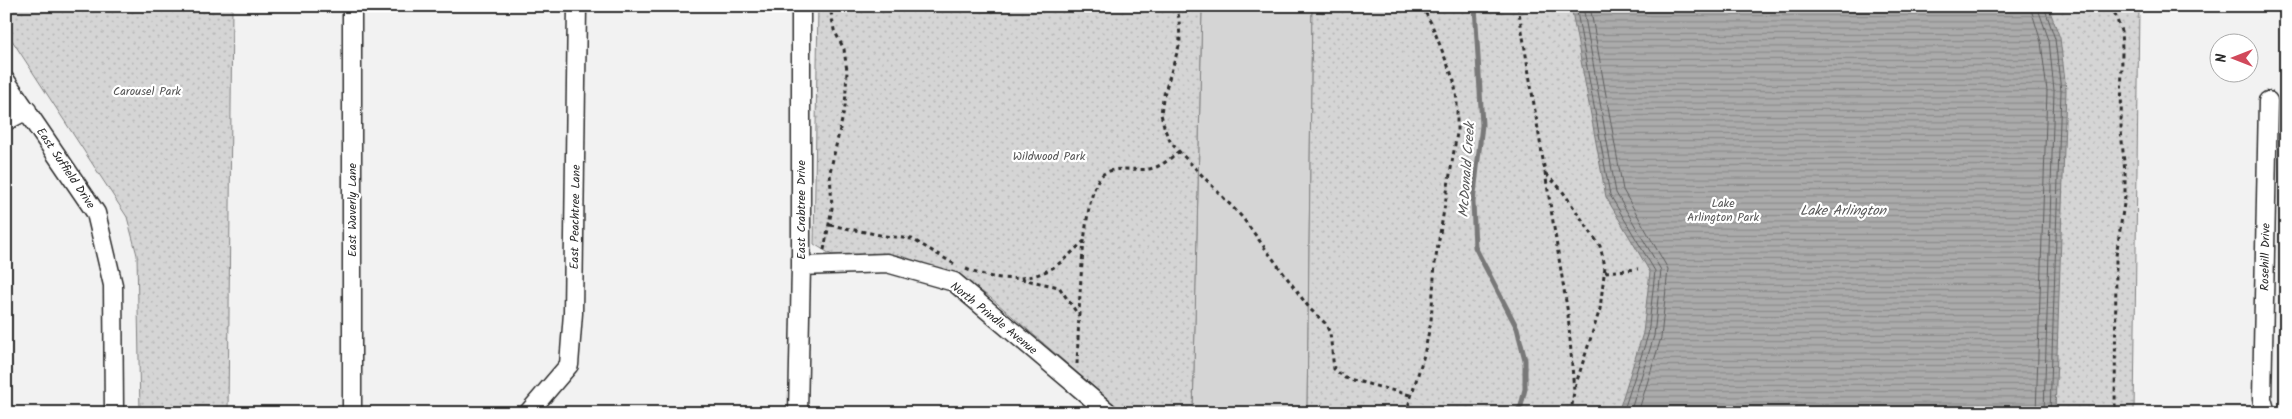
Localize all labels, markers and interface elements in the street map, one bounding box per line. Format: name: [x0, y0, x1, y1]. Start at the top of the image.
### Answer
north arrow: [2210, 32, 2260, 82]
text: N: [2211, 53, 2233, 62]
park label: Carousel Park: [113, 82, 181, 101]
water label: McDonald Creek: [1453, 120, 1481, 218]
street label: East Suffield Drive: [31, 124, 100, 213]
park label: Wildwood Park: [1013, 147, 1086, 166]
street label: East Crabtree Drive: [792, 160, 811, 260]
street label: East Waverly Lane: [343, 162, 362, 257]
street label: East Peachtree Lane: [565, 164, 586, 270]
park label: Lake Arlington Park: [1687, 194, 1759, 227]
water label: Lake Arlington: [1800, 200, 1888, 222]
street label: Rosehill Drive: [2255, 222, 2276, 291]
street label: North Prindle Avenue: [946, 277, 1042, 360]

